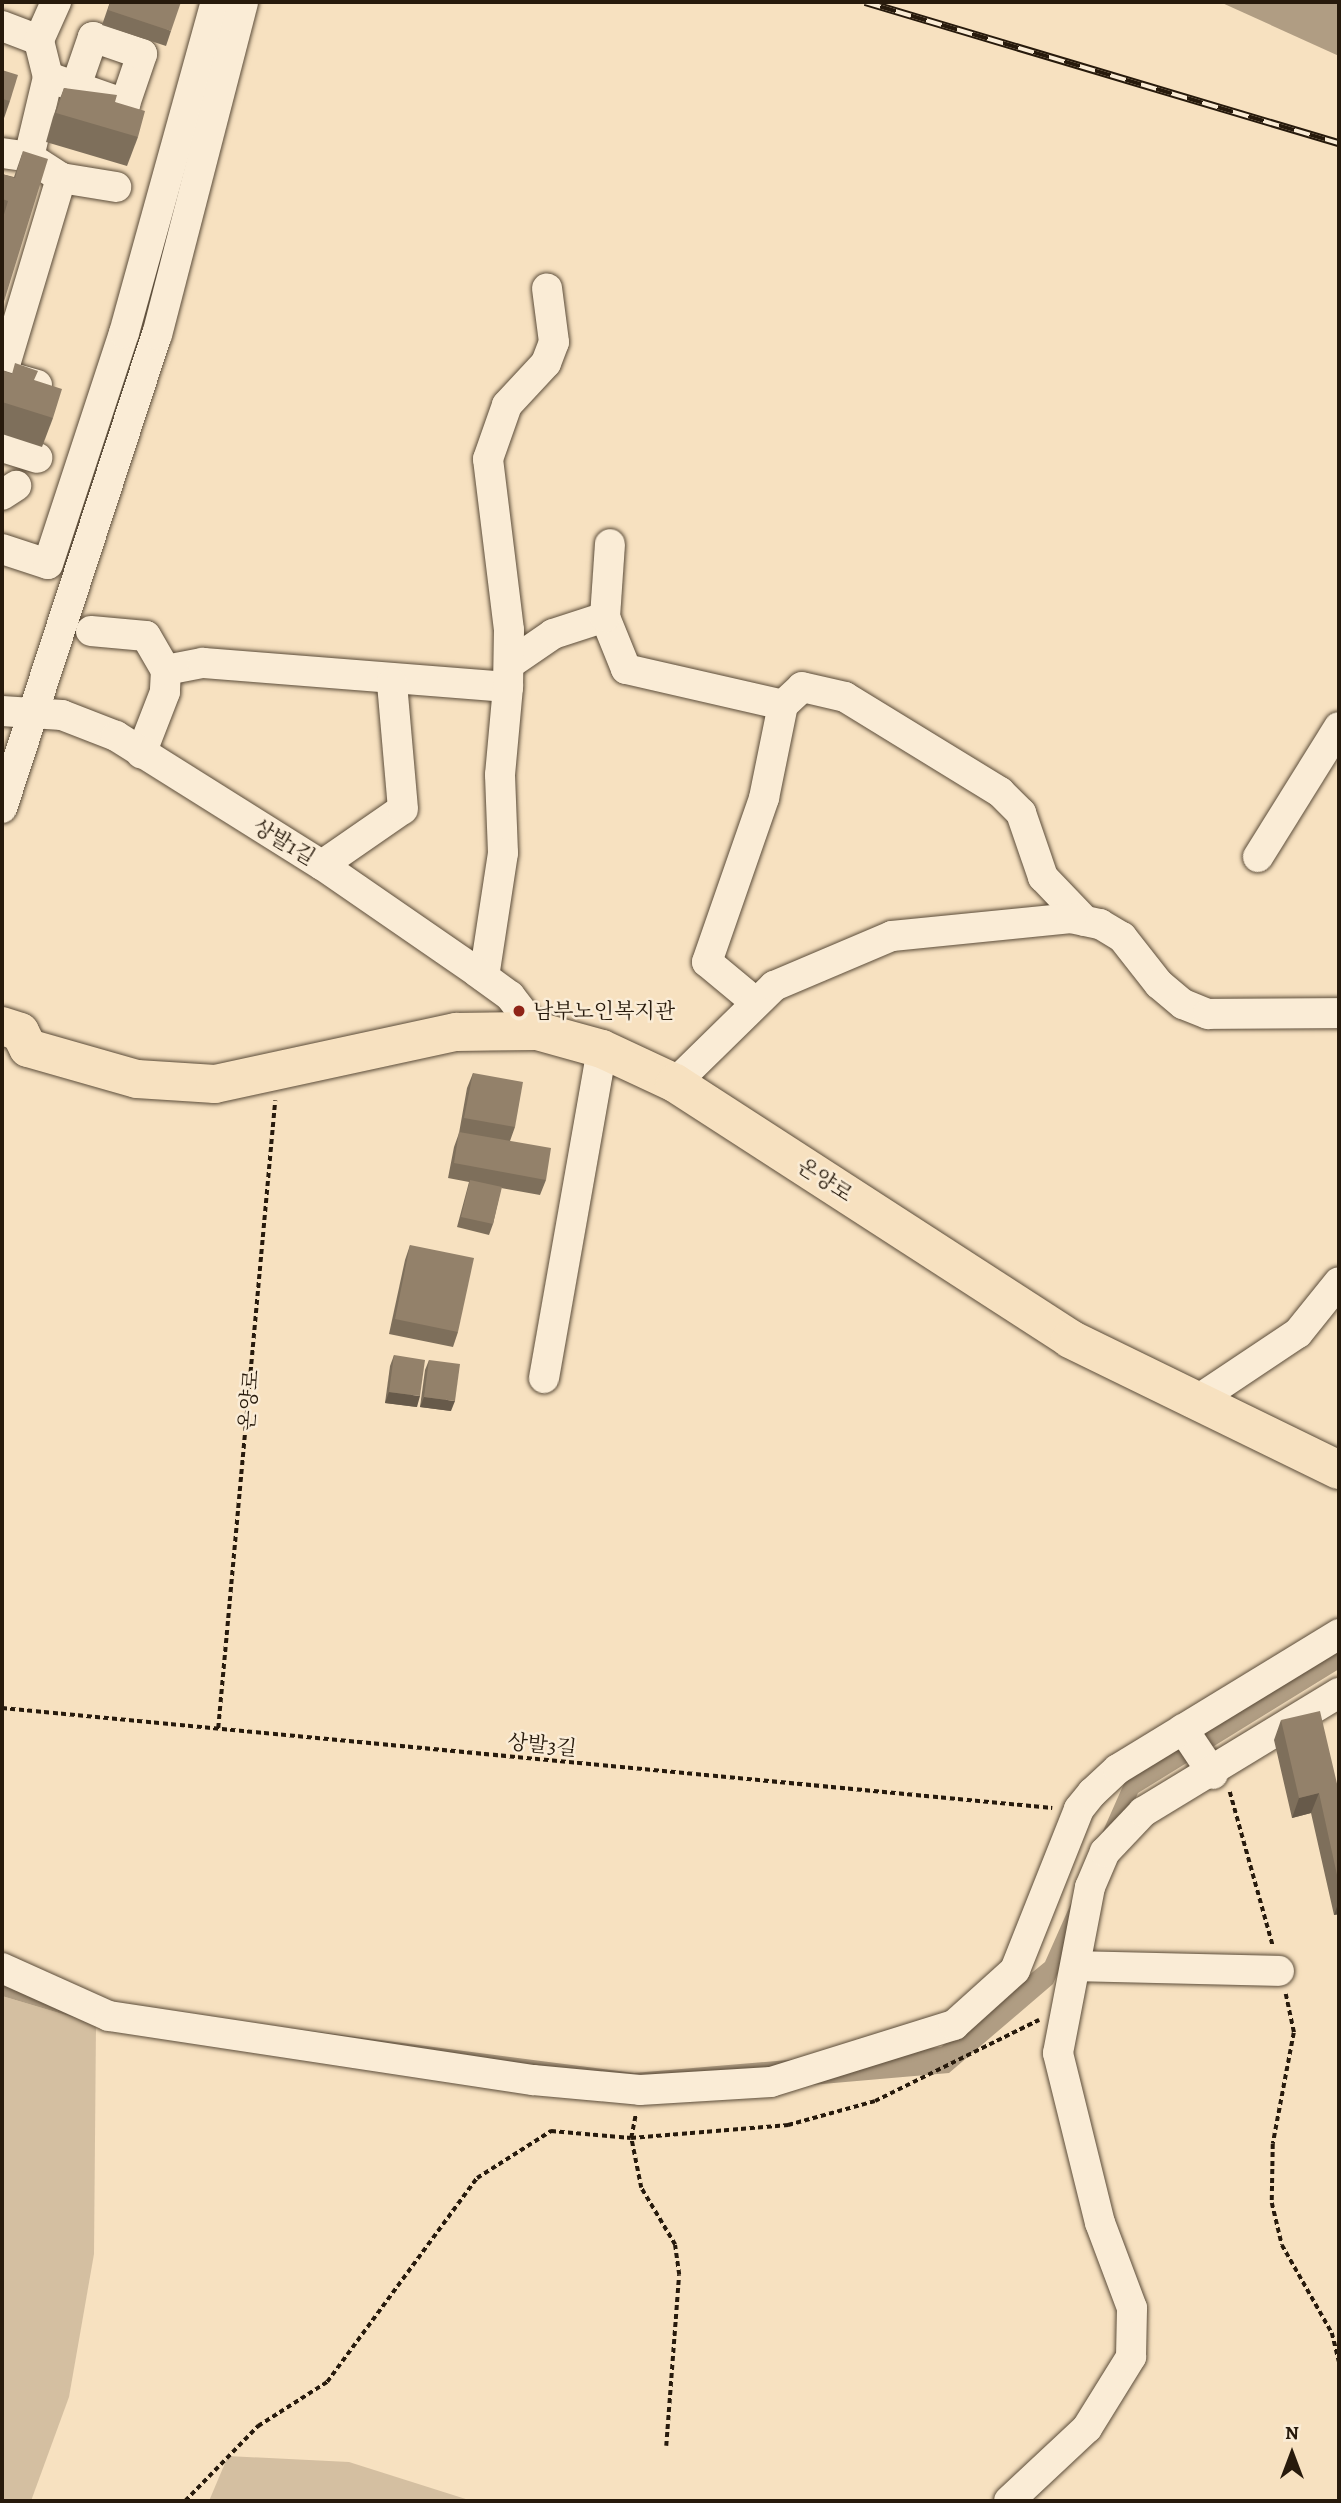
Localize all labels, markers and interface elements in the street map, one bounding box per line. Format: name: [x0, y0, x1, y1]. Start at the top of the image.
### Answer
street label: 상발1길: [248, 814, 320, 870]
place label: 남부노인복지관: [533, 998, 675, 1024]
marker: 남부노인복지관: [511, 1003, 527, 1019]
street label: 온양로: [793, 1153, 857, 1207]
street label: 온양로: [234, 1369, 264, 1431]
street label: 상발3길: [506, 1729, 578, 1761]
north arrow: [1257, 2419, 1327, 2489]
text: N: [1285, 2420, 1299, 2446]

